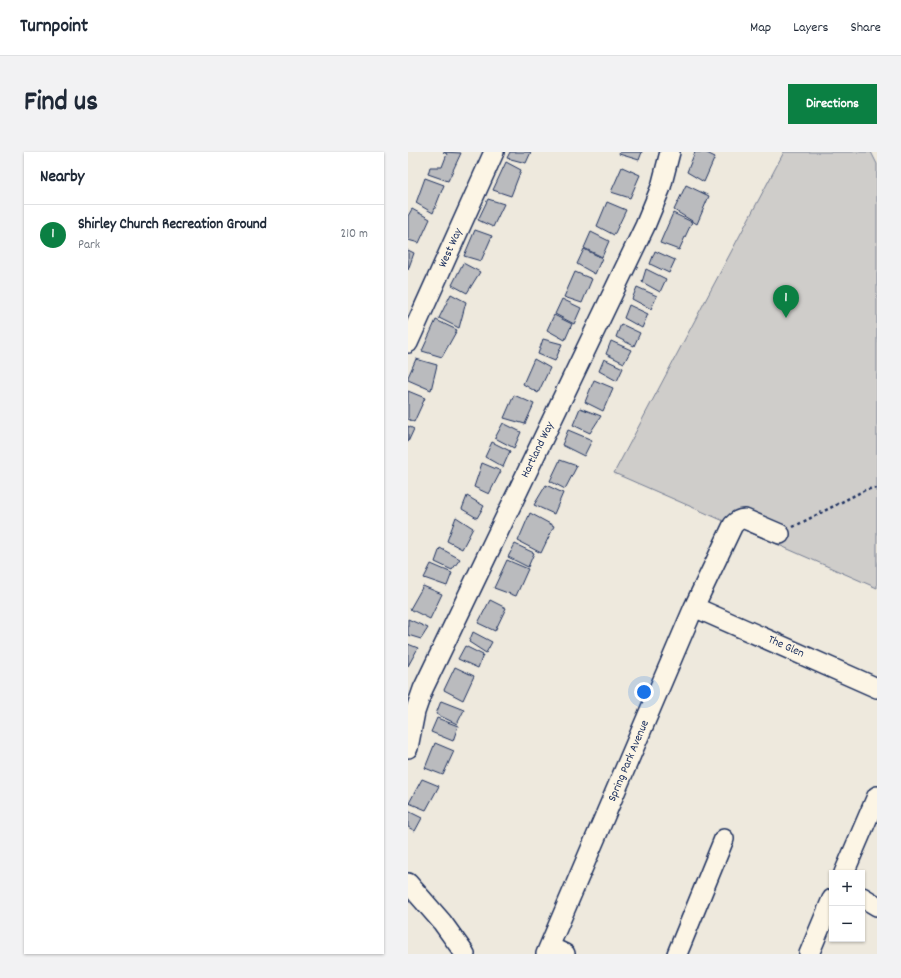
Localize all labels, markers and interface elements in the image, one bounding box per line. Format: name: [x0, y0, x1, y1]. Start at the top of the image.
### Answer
text: Turnpoint: [20, 14, 88, 41]
text: Map: [750, 18, 771, 38]
text: Layers: [793, 18, 828, 38]
text: Share: [850, 18, 881, 38]
text: Find us: [24, 84, 98, 124]
button: Directions: [788, 84, 877, 124]
text: Nearby: [40, 166, 84, 190]
text: Shirley Church Recreation Ground: [78, 214, 267, 236]
street label: West Way: [435, 224, 468, 271]
text: 1: [52, 225, 54, 244]
text: 210 m: [340, 225, 368, 244]
text: Park: [78, 236, 100, 255]
pin: 1: [773, 285, 799, 318]
street label: Hartland Way: [517, 418, 559, 481]
street label: The Glen: [765, 631, 807, 663]
your location: [634, 682, 654, 702]
street label: Spring Park Avenue: [604, 718, 654, 804]
map controls: [829, 870, 865, 942]
button: +: [829, 870, 865, 906]
button: −: [829, 906, 865, 942]

